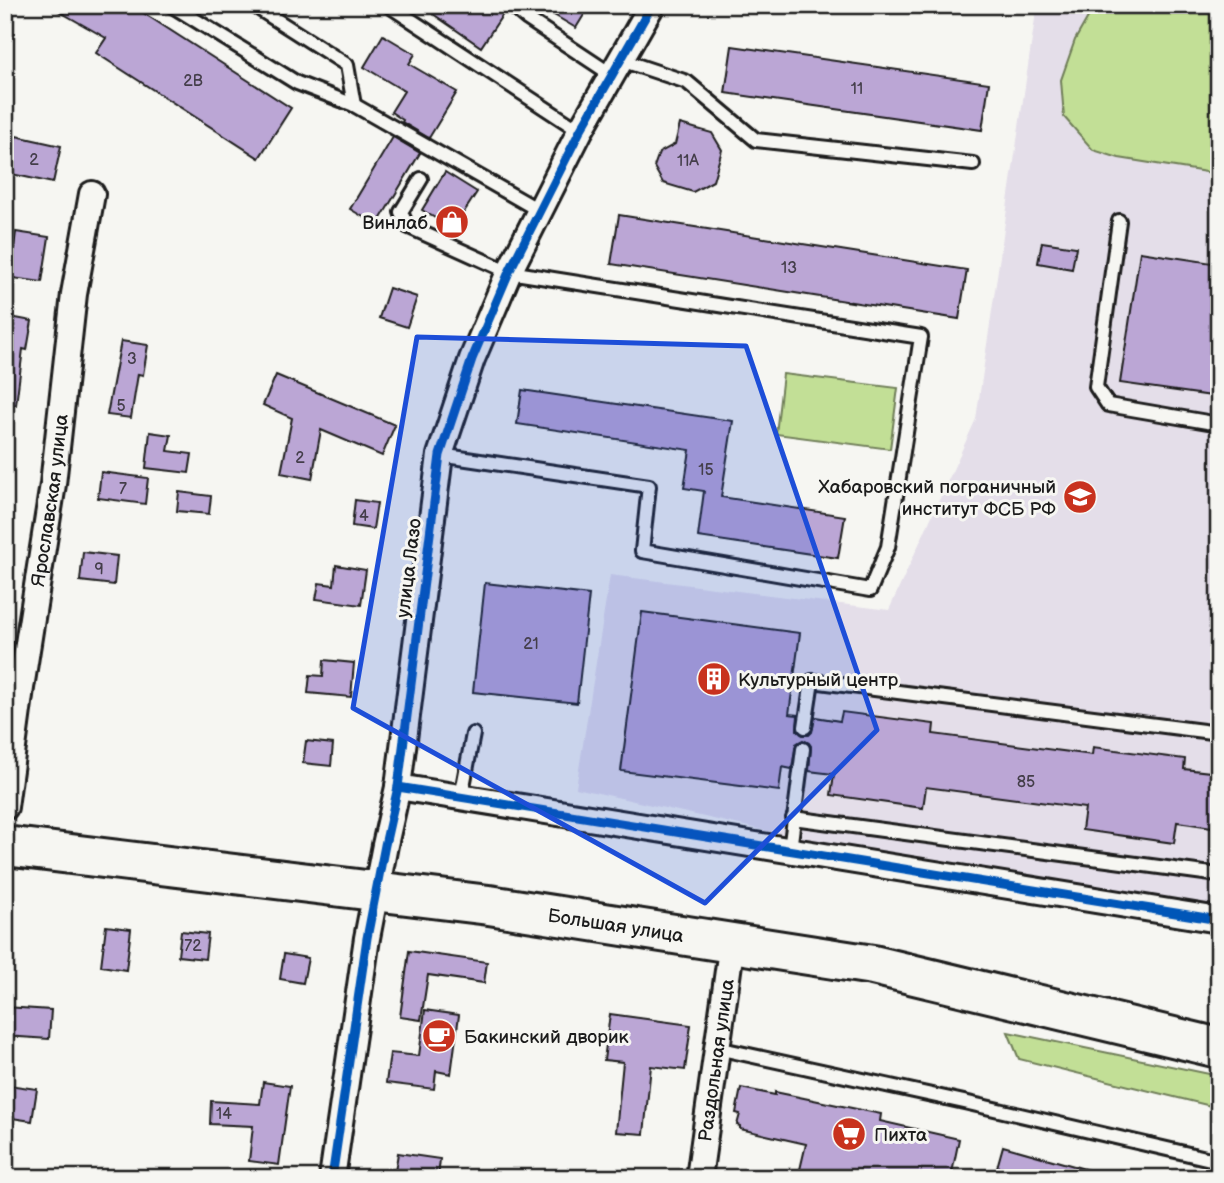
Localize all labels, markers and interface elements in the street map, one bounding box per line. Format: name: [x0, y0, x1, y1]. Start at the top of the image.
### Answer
house number: 2В: [183, 72, 203, 91]
house number: 11: [851, 80, 863, 99]
house number: 2: [29, 151, 39, 170]
house number: 11А: [677, 152, 699, 171]
shop icon: Винлаб: [433, 203, 471, 241]
place label: Винлаб: [362, 212, 428, 235]
house number: 13: [781, 259, 797, 278]
house number: 3: [127, 350, 137, 369]
house number: 5: [116, 397, 126, 416]
street label: Ярославская улица: [27, 413, 74, 588]
house number: 2: [295, 449, 305, 468]
house number: 15: [698, 461, 714, 480]
place label: Хабаровский пограничный институт ФСБ РФ: [818, 476, 1056, 521]
school or university icon: Хабаровский пограничный институт ФСБ РФ: [1061, 478, 1099, 516]
house number: 7: [119, 480, 127, 499]
house number: 4: [359, 507, 369, 526]
street label: улица Лазо: [392, 517, 427, 619]
house number: 9: [94, 560, 104, 579]
house number: 21: [523, 635, 539, 654]
building icon: Культурный центр: [695, 660, 733, 698]
place label: Культурный центр: [738, 669, 899, 692]
house number: 85: [1017, 773, 1035, 792]
street label: Большая улица: [546, 904, 685, 948]
house number: 72: [184, 937, 202, 956]
street label: Раздольная улица: [694, 977, 740, 1143]
cafe icon: Бакинский дворик: [420, 1017, 458, 1055]
place label: Бакинский дворик: [464, 1026, 629, 1049]
house number: 14: [216, 1105, 232, 1124]
supermarket icon: Пихта: [830, 1115, 868, 1153]
place label: Пихта: [874, 1124, 927, 1147]

